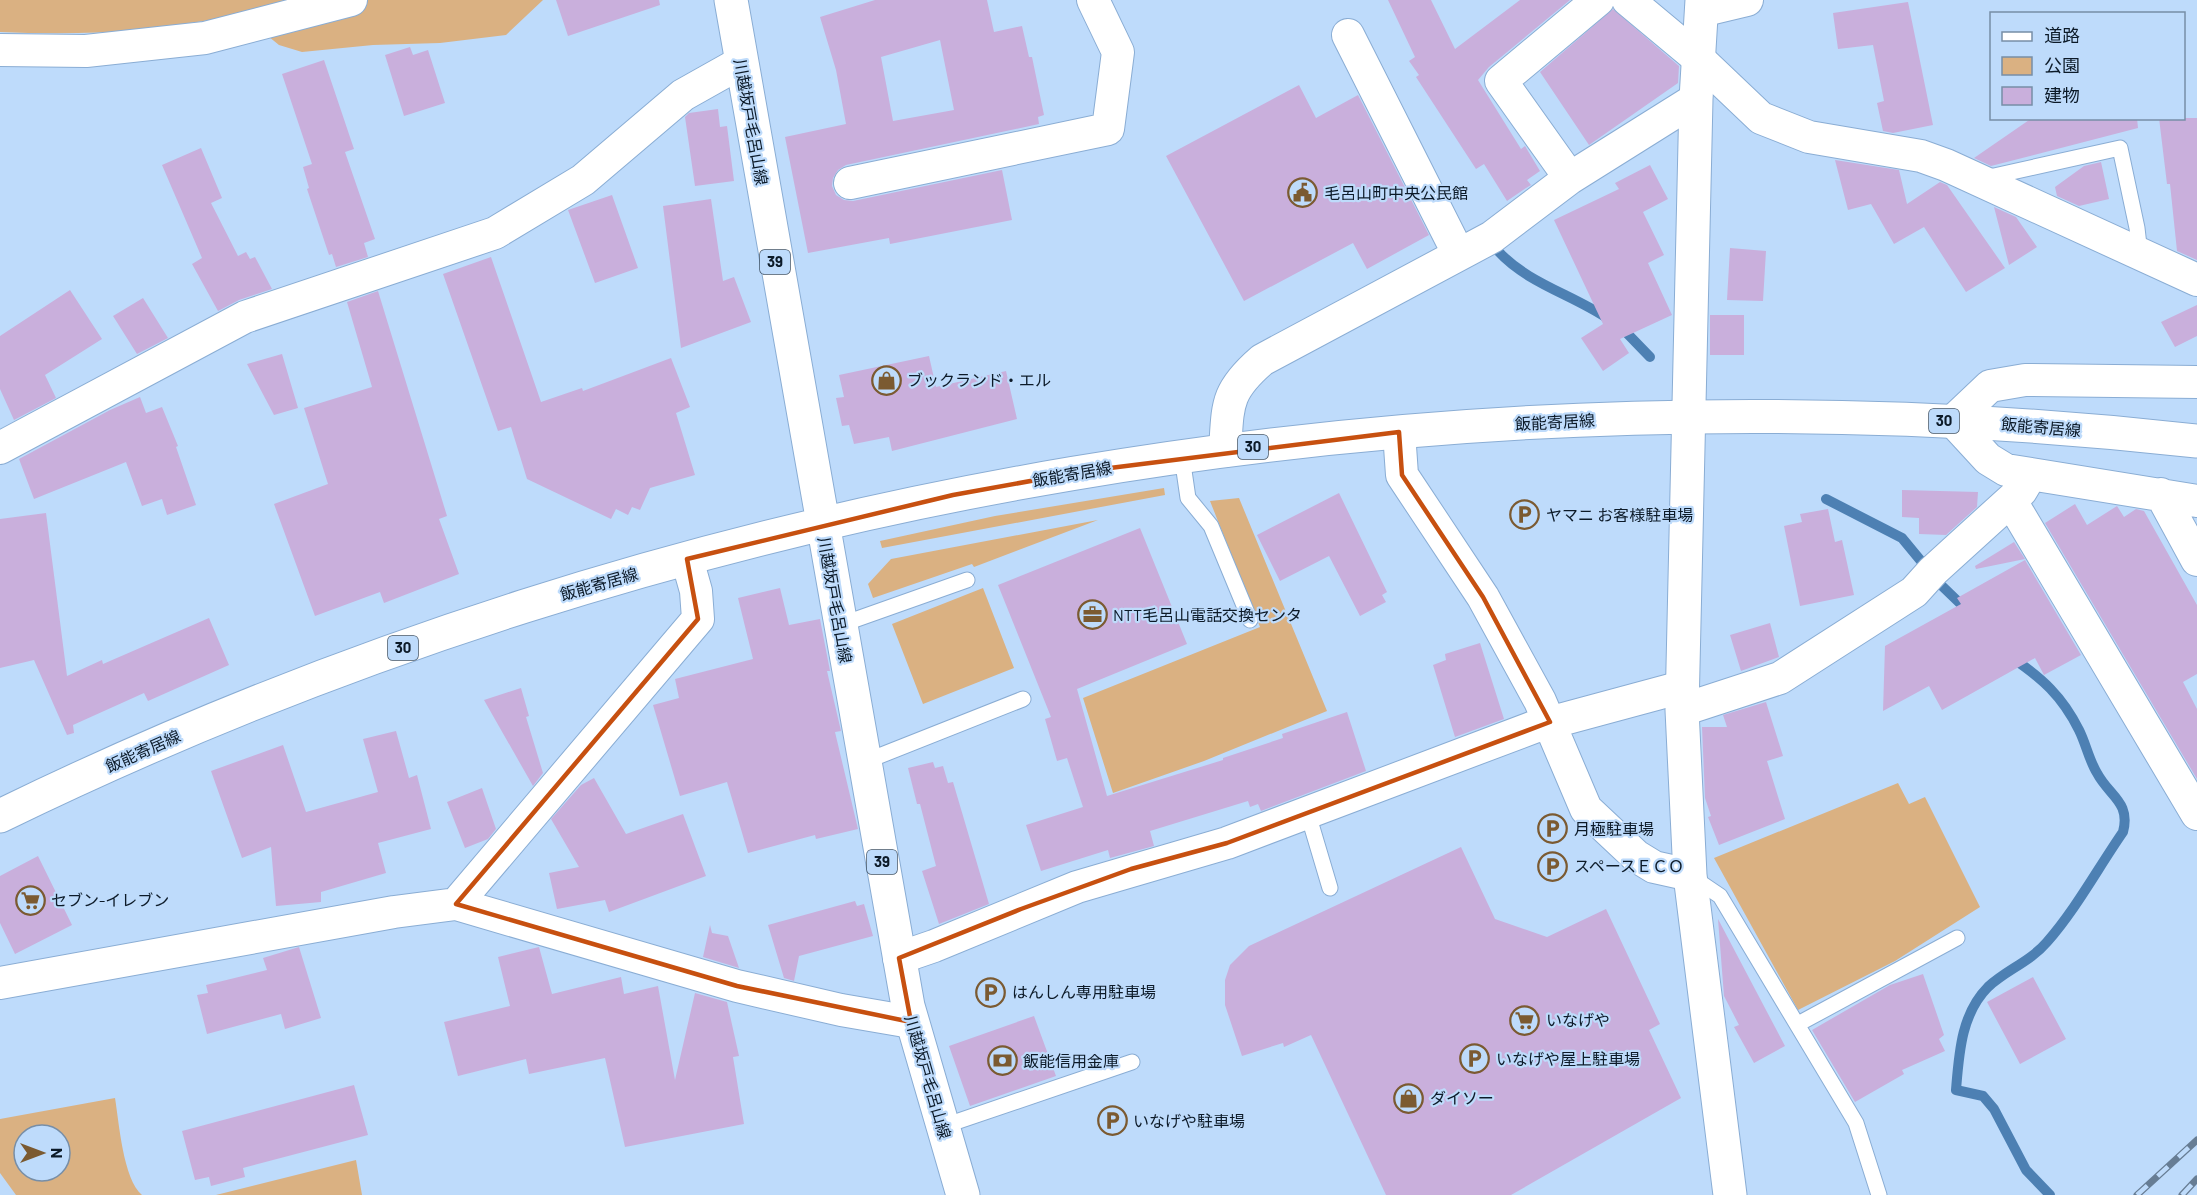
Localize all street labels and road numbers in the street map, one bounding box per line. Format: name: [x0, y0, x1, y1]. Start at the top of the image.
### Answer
street label: 川越坂戸毛呂山線: [731, 57, 772, 187]
road number: 39: [760, 250, 790, 274]
road number: 30: [1929, 409, 1959, 433]
street label: 飯能寄居線: [1515, 410, 1595, 433]
street label: 飯能寄居線: [2000, 414, 2082, 439]
road number: 30: [1238, 435, 1268, 459]
street label: 飯能寄居線: [1031, 457, 1113, 490]
street label: 川越坂戸毛呂山線: [815, 535, 856, 665]
street label: 飯能寄居線: [558, 563, 640, 604]
road number: 30: [388, 636, 418, 660]
street label: 飯能寄居線: [102, 726, 183, 775]
road number: 39: [867, 850, 897, 874]
street label: 川越坂戸毛呂山線: [902, 1013, 955, 1141]

